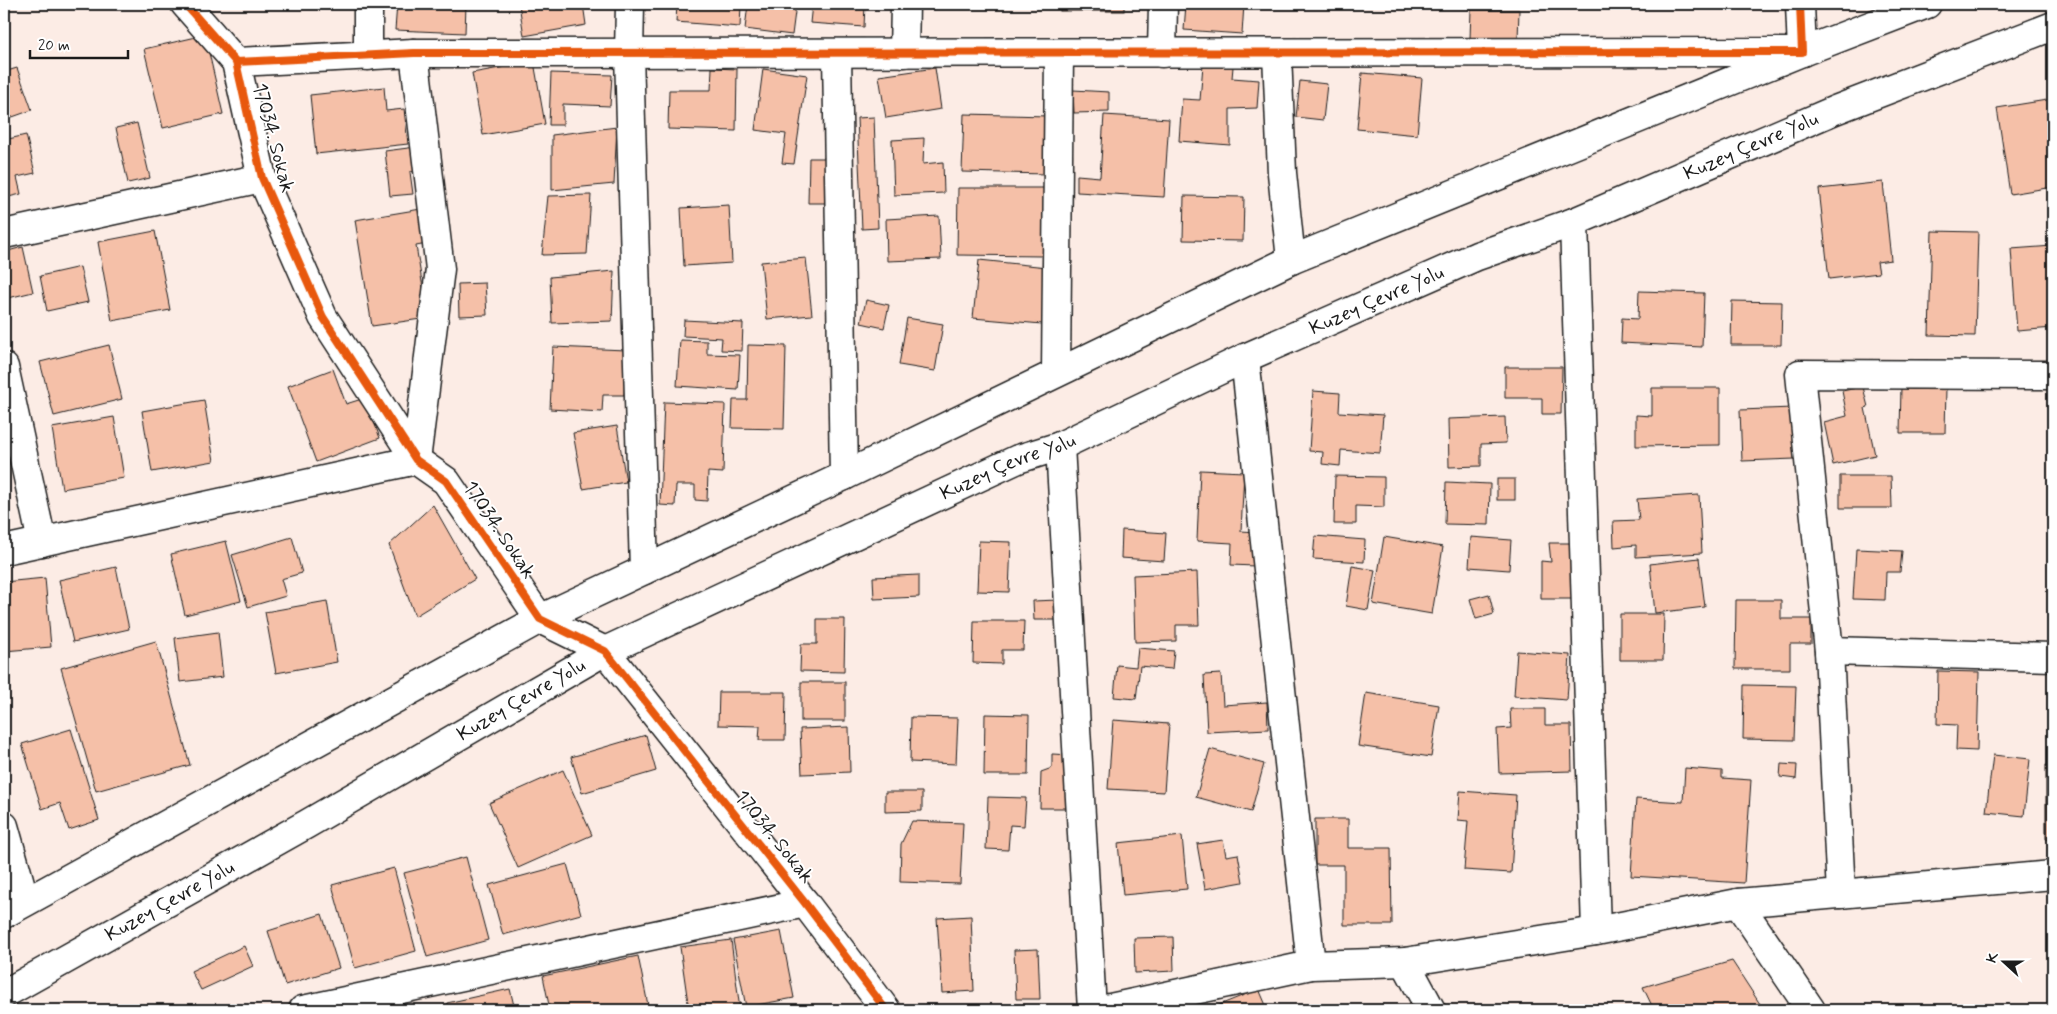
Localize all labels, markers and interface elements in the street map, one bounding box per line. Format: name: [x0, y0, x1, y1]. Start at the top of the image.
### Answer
scale bar: [30, 28, 128, 60]
text: 20 m: [38, 36, 70, 56]
street label: 17034. Sokak: [245, 80, 301, 196]
street label: Kuzey Çevre Yolu: [1679, 105, 1823, 187]
street label: Kuzey Çevre Yolu: [1305, 259, 1448, 342]
street label: Kuzey Çevre Yolu: [936, 427, 1080, 507]
street label: 17034. Sokak: [456, 476, 542, 584]
street label: Kuzey Çevre Yolu: [452, 652, 590, 748]
street label: 17034. Sokak: [728, 785, 820, 889]
street label: Kuzey Çevre Yolu: [100, 854, 239, 948]
north arrow: [1980, 936, 2030, 986]
text: K: [1983, 949, 2003, 966]

